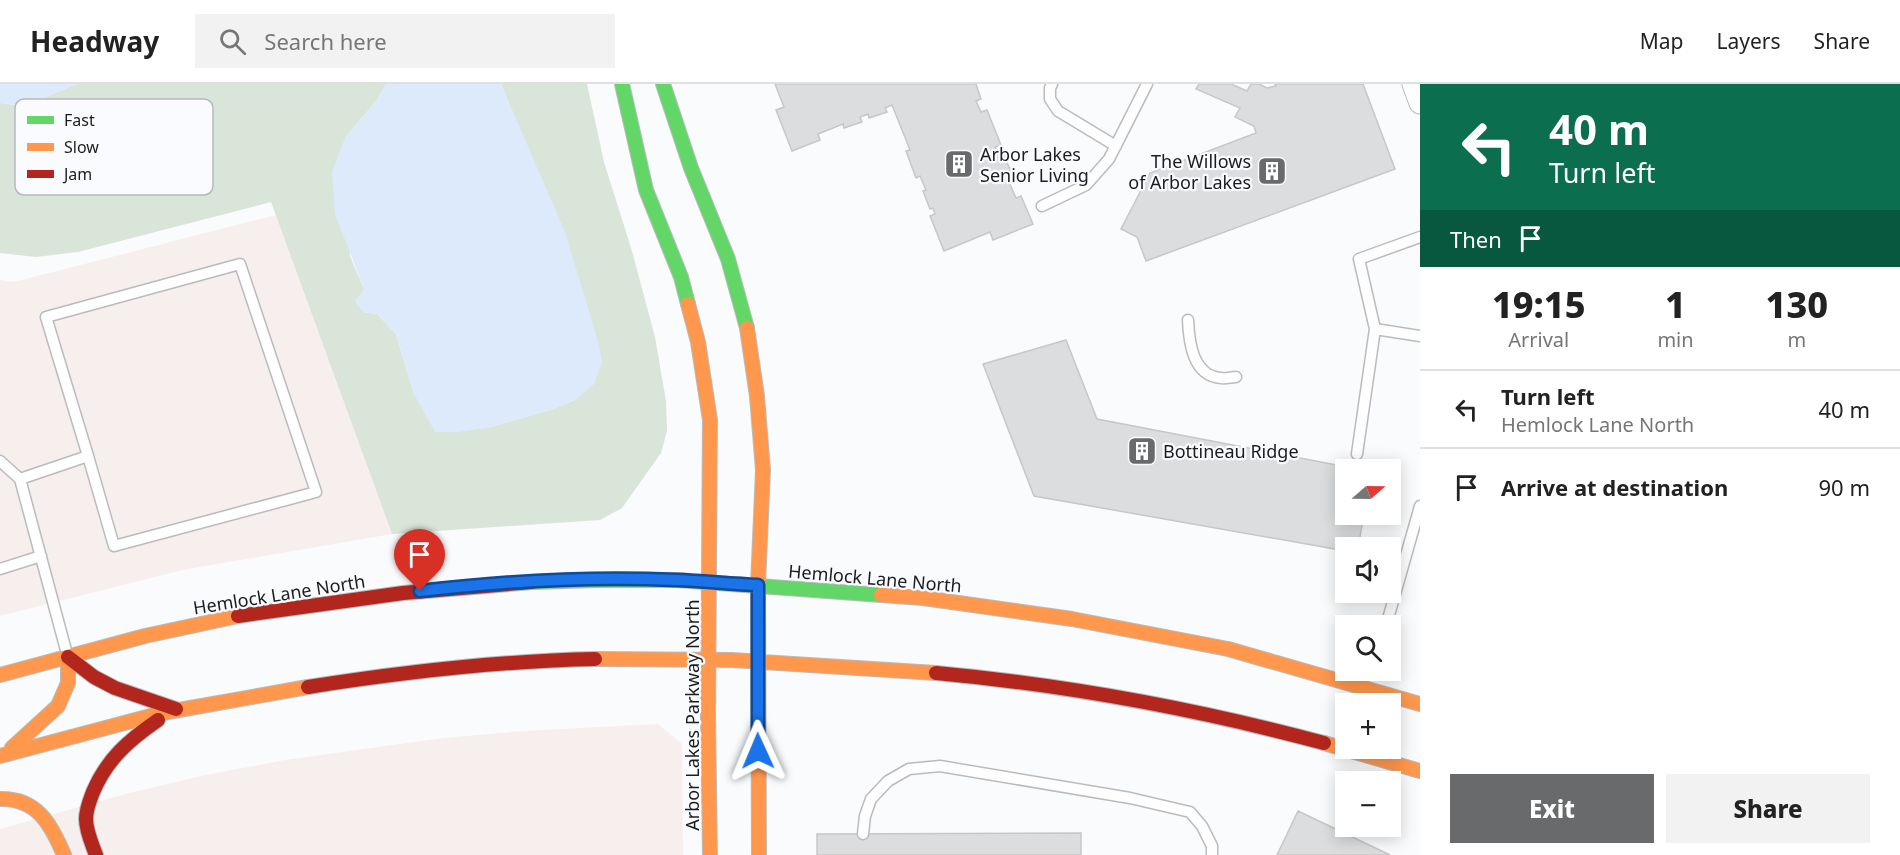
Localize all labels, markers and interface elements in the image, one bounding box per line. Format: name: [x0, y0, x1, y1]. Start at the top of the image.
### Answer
search box: [195, 14, 615, 68]
text: Headway: [30, 22, 159, 60]
icon: search: [216, 25, 249, 58]
text: Search here: [264, 26, 387, 56]
text: Map: [1640, 27, 1684, 55]
text: Layers: [1717, 27, 1781, 55]
text: Share: [1814, 27, 1870, 55]
legend: [15, 99, 213, 195]
text: 40 m: [1549, 100, 1649, 157]
icon: left: [1450, 108, 1528, 186]
text: Fast: [64, 109, 95, 131]
text: Slow: [64, 136, 99, 158]
place label: Arbor Lakes Senior Living: [980, 142, 1089, 187]
building icon: Arbor Lakes Senior Living: [943, 148, 975, 180]
place label: The Willows of Arbor Lakes: [1128, 149, 1251, 194]
text: Turn left: [1549, 154, 1655, 191]
building icon: The Willows of Arbor Lakes: [1256, 155, 1288, 187]
text: Jam: [62, 163, 92, 185]
icon: arrive: [1514, 222, 1547, 255]
text: Then: [1450, 224, 1502, 254]
text: 19:15: [1492, 280, 1585, 329]
text: 1: [1665, 280, 1686, 329]
text: 130: [1766, 280, 1828, 329]
text: Arrival: [1508, 326, 1569, 353]
text: min: [1657, 326, 1694, 353]
text: m: [1787, 326, 1806, 353]
text: Turn left: [1501, 381, 1595, 411]
icon: left: [1450, 393, 1483, 426]
text: 40 m: [1819, 394, 1870, 424]
text: Hemlock Lane North: [1501, 411, 1694, 438]
building icon: Bottineau Ridge: [1126, 435, 1158, 467]
place label: Bottineau Ridge: [1163, 439, 1299, 463]
north arrow: [1335, 459, 1401, 525]
map controls: [1335, 459, 1401, 837]
icon: arrive: [1450, 471, 1483, 504]
text: Arrive at destination: [1501, 472, 1728, 502]
text: 90 m: [1819, 472, 1870, 502]
pin: [394, 529, 445, 591]
button: sound: [1335, 537, 1401, 603]
icon: arrive: [403, 538, 436, 571]
street label: Hemlock Lane North: [787, 558, 963, 598]
street label: Hemlock Lane North: [191, 569, 367, 619]
street label: Arbor Lakes Parkway North: [680, 599, 704, 831]
button: search: [1335, 615, 1401, 681]
button: +: [1335, 693, 1401, 759]
position arrow: [726, 719, 790, 783]
button: −: [1335, 771, 1401, 837]
button: Exit: [1450, 774, 1654, 843]
button: Share: [1666, 774, 1870, 843]

